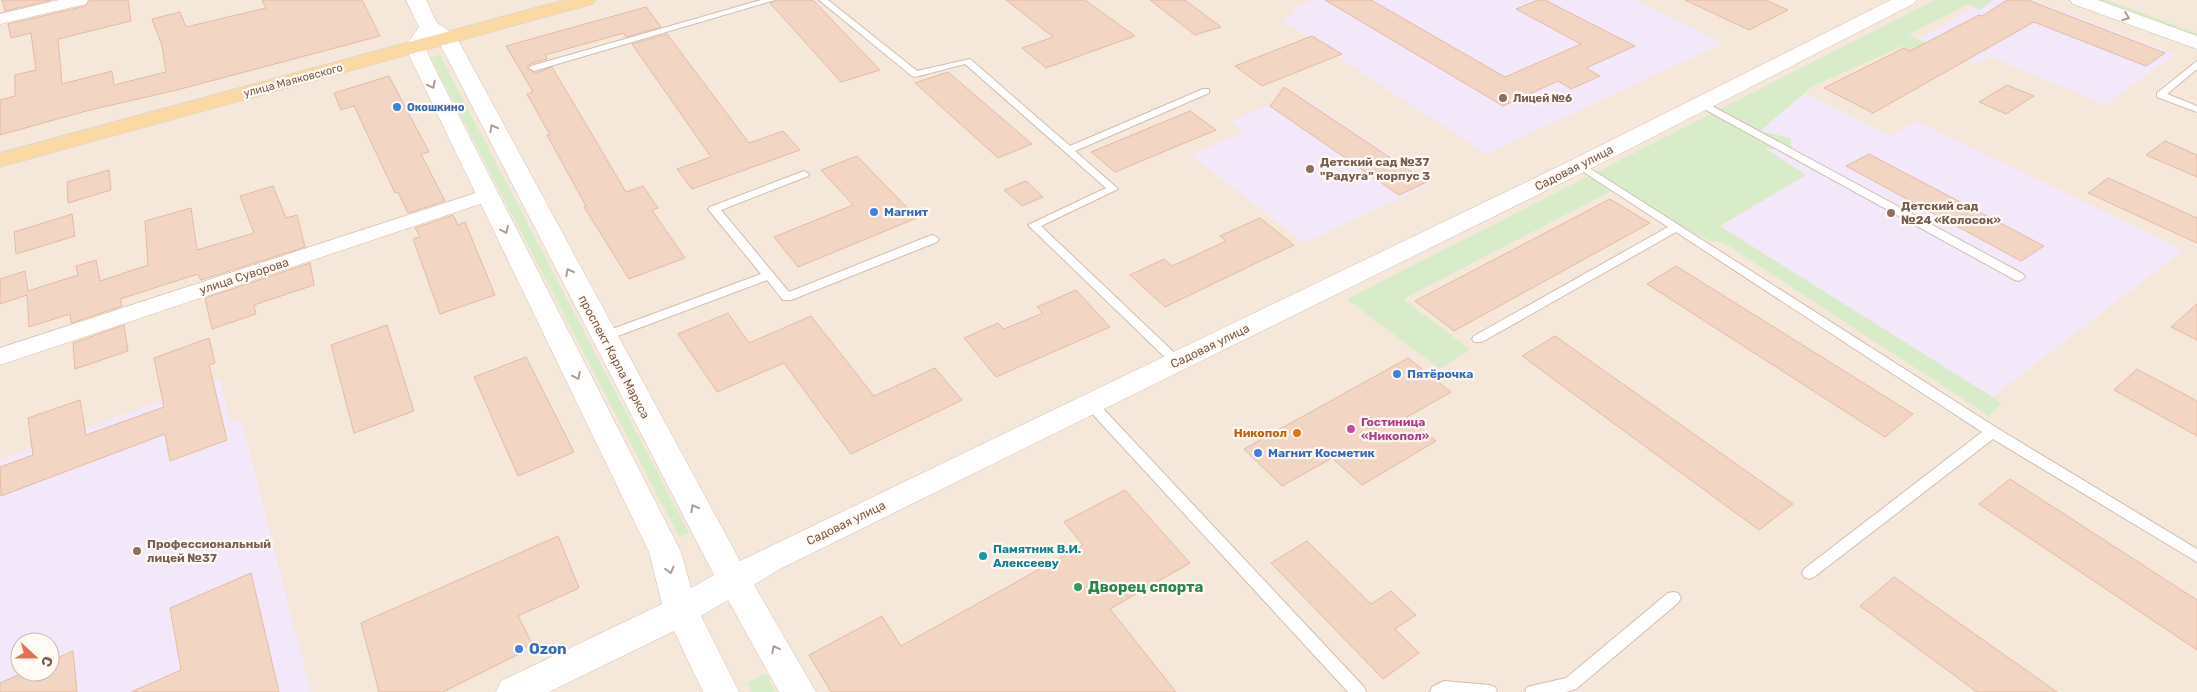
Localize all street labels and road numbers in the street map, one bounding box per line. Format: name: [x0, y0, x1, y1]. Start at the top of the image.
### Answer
street label: улица Маяковского: [242, 61, 344, 100]
street label: Садовая улица: [1532, 142, 1616, 194]
street label: улица Суворова: [198, 255, 290, 297]
street label: проспект Карла Маркса: [575, 293, 653, 421]
street label: Садовая улица: [1168, 321, 1252, 371]
street label: Садовая улица: [804, 498, 888, 548]

